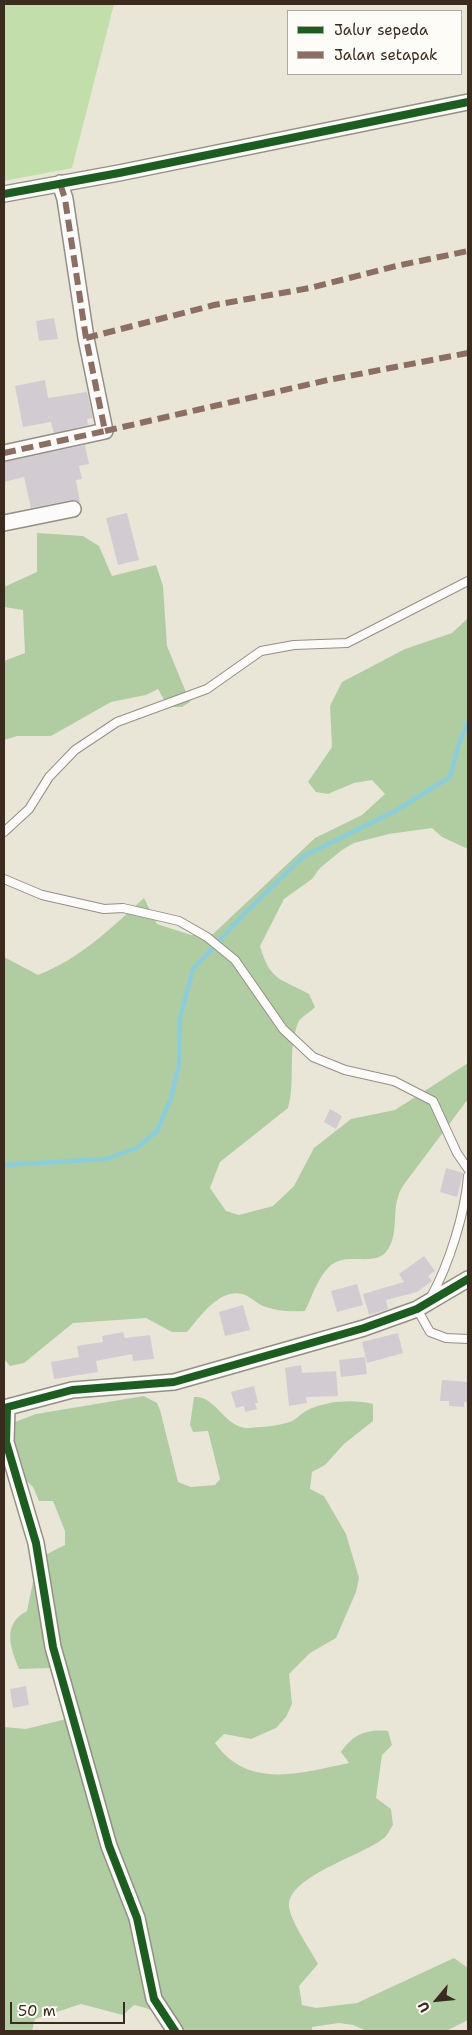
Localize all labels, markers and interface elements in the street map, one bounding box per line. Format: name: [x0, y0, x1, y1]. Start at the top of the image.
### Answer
legend: [287, 10, 462, 75]
text: Jalur sepeda: [334, 20, 428, 40]
text: Jalan setapak: [334, 45, 438, 65]
north arrow: [412, 1975, 462, 2025]
scale bar: [12, 1992, 128, 2024]
text: U: [414, 1999, 434, 2016]
text: 50 m: [18, 2001, 56, 2021]

